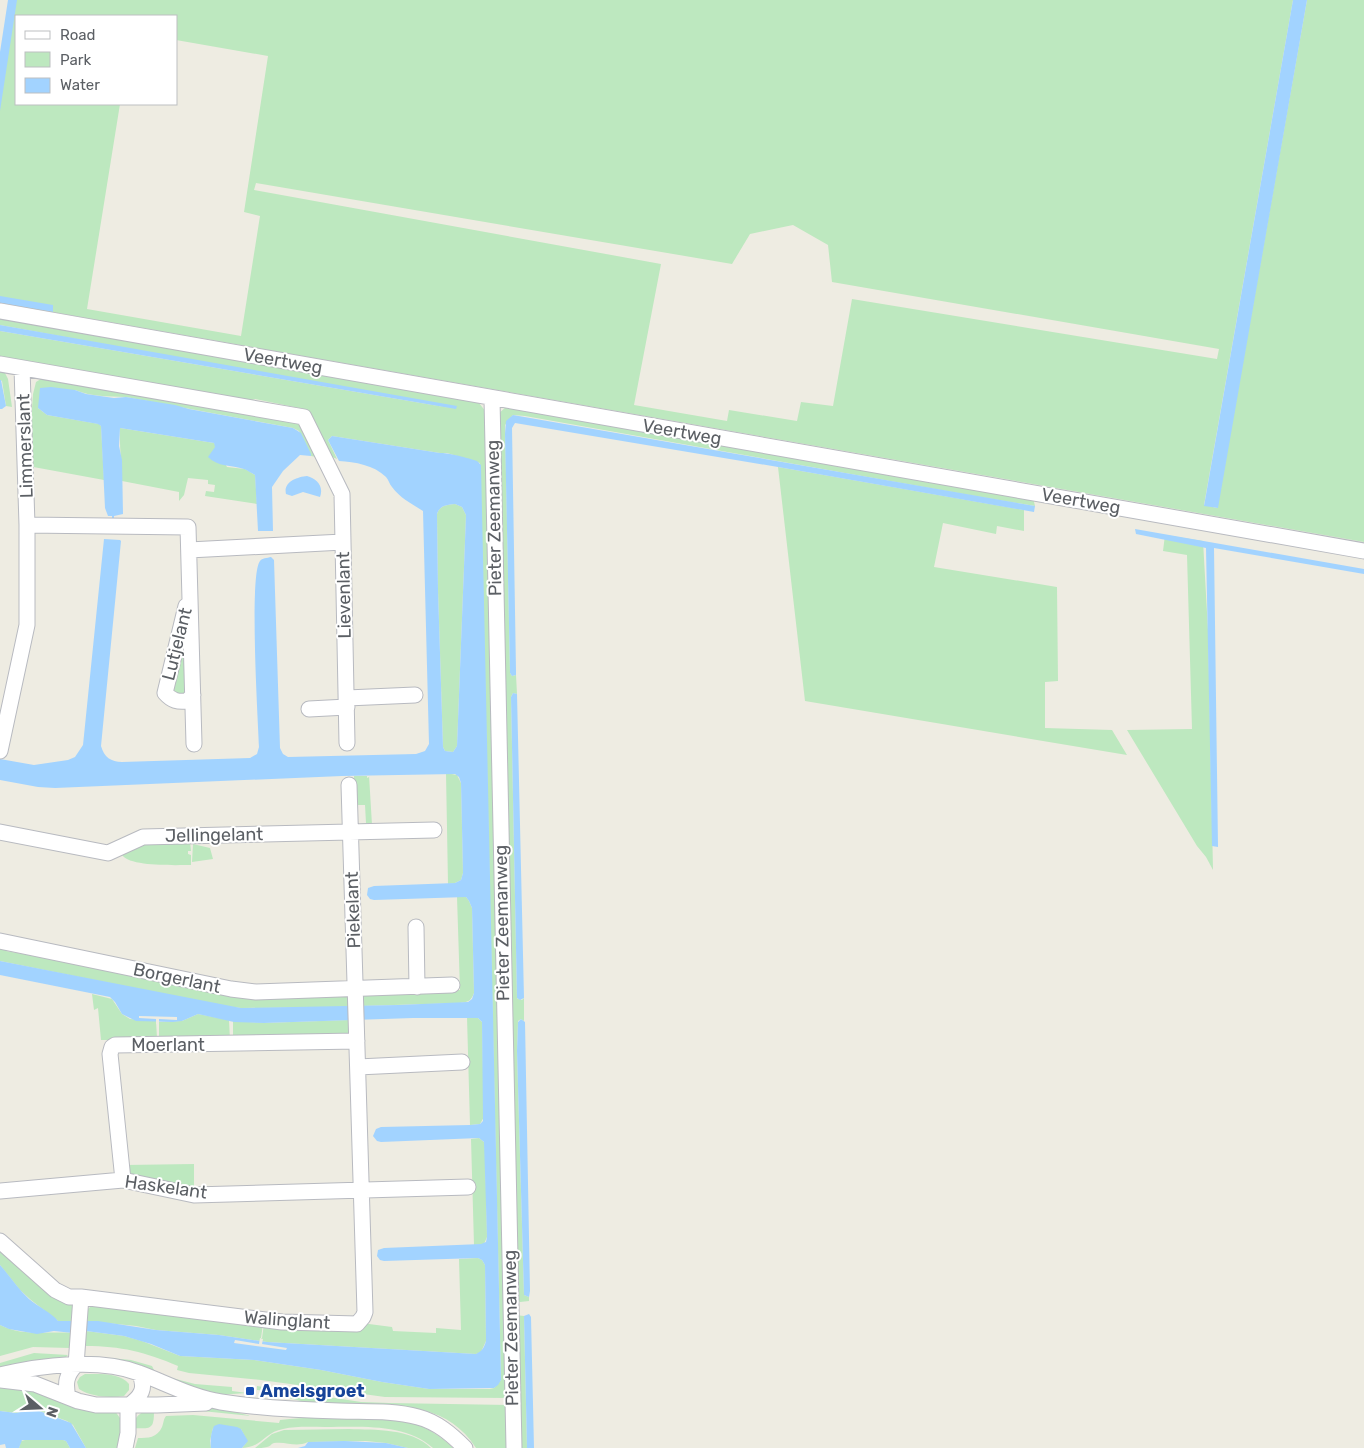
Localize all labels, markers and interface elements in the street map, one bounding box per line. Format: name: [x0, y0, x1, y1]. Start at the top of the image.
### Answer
legend: [15, 15, 178, 105]
text: Road: [60, 26, 96, 44]
text: Park: [60, 51, 91, 69]
text: Water: [60, 76, 100, 94]
street label: Veertweg: [242, 343, 324, 379]
street label: Limmerslant: [12, 393, 38, 499]
street label: Veertweg: [641, 414, 723, 450]
street label: Pieter Zeemanweg: [482, 440, 506, 596]
street label: Veertweg: [1040, 483, 1122, 519]
street label: Lievenlant: [332, 551, 356, 639]
street label: Lutjelant: [157, 605, 197, 683]
street label: Jellingelant: [165, 823, 263, 847]
street label: Pieter Zeemanweg: [490, 845, 514, 1001]
street label: Piekelant: [341, 871, 365, 949]
street label: Borgerlant: [131, 958, 223, 998]
street label: Moerlant: [131, 1034, 205, 1056]
street label: Haskelant: [123, 1170, 209, 1204]
street label: Pieter Zeemanweg: [499, 1250, 523, 1406]
street label: Walinglant: [243, 1306, 331, 1334]
place label: Amelsgroet: [260, 1380, 365, 1402]
north arrow: [15, 1383, 65, 1433]
marker: Amelsgroet: [244, 1385, 256, 1397]
text: N: [42, 1405, 61, 1420]

